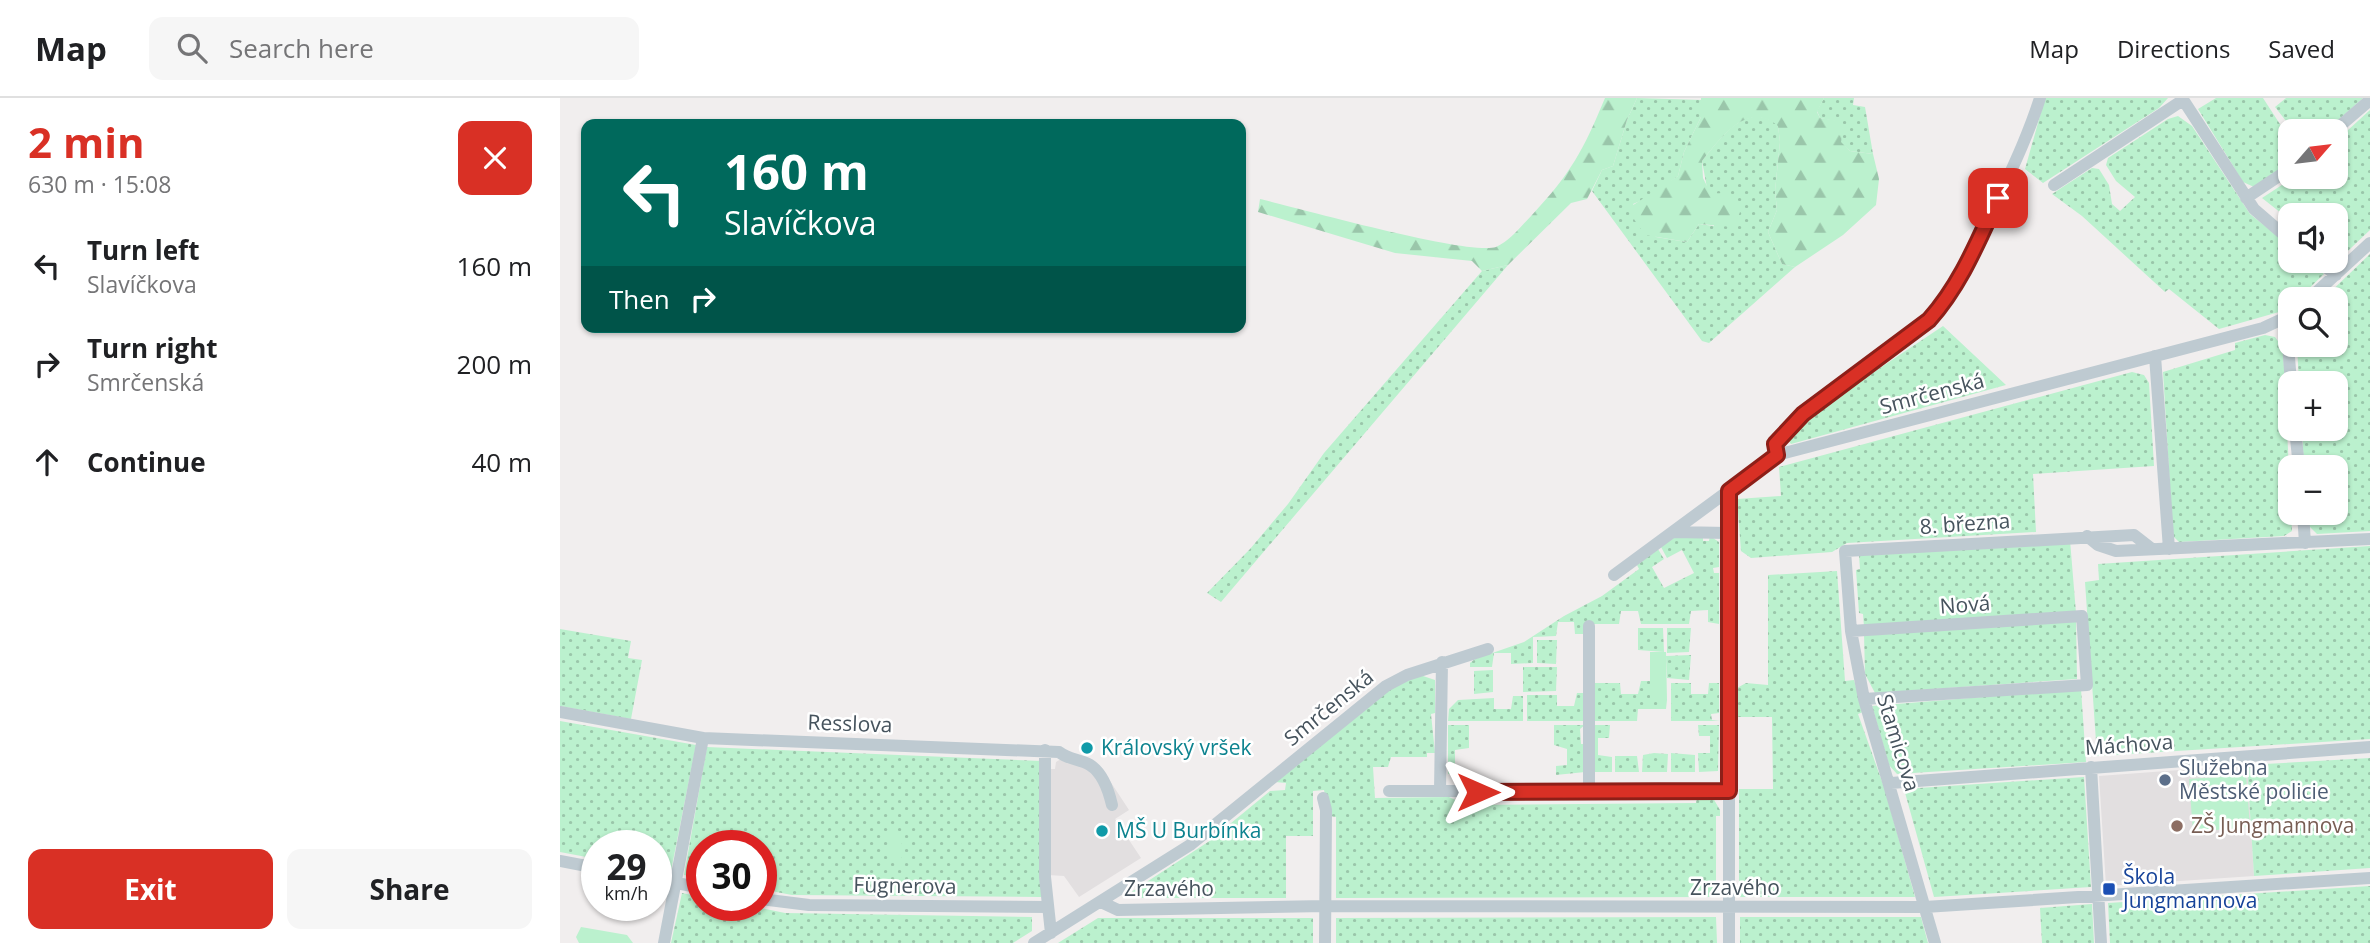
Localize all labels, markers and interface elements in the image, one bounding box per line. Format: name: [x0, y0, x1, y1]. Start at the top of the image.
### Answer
search box: [149, 17, 639, 80]
text: Map: [35, 26, 107, 71]
icon: search: [173, 29, 211, 67]
text: Search here: [229, 30, 374, 66]
text: Map: [2029, 32, 2079, 65]
text: Directions: [2117, 32, 2230, 65]
text: Saved: [2268, 32, 2335, 65]
text: 2 min: [28, 113, 145, 170]
north arrow: [2278, 119, 2348, 189]
map controls: [2278, 119, 2348, 525]
button: close: [458, 121, 532, 195]
text: 160 m: [724, 138, 869, 204]
icon: left: [609, 147, 700, 238]
text: 630 m · 15:08: [28, 168, 171, 200]
pin: [1968, 168, 2028, 228]
icon: arrive: [1979, 179, 2017, 217]
text: Slavíčkova: [724, 201, 877, 244]
button: sound: [2278, 203, 2348, 273]
text: Turn left: [87, 232, 199, 268]
icon: left: [28, 247, 66, 285]
text: 160 m: [457, 248, 532, 284]
text: Slavíčkova: [87, 268, 197, 300]
icon: right: [684, 280, 722, 318]
text: Then: [609, 281, 670, 317]
button: search: [2278, 287, 2348, 357]
text: Turn right: [87, 330, 218, 366]
icon: right: [28, 345, 66, 383]
text: 200 m: [457, 346, 532, 382]
text: Smrčenská: [87, 366, 204, 398]
street label: Smrčenská: [1876, 366, 1987, 420]
button: +: [2278, 371, 2348, 441]
icon: ahead: [28, 443, 66, 481]
text: Continue: [87, 444, 206, 480]
text: 40 m: [471, 444, 532, 480]
button: −: [2278, 455, 2348, 525]
street label: 8. března: [1919, 506, 2011, 540]
street label: Nová: [1939, 588, 1991, 620]
street label: Smrčenská: [1278, 663, 1379, 752]
street label: Stamicova: [1871, 691, 1927, 795]
street label: Resslova: [807, 708, 893, 738]
street label: Máchova: [2084, 727, 2174, 761]
place label: Královský vršek: [1101, 733, 1251, 761]
marker: Královský vršek: [1079, 740, 1095, 756]
place label: Služebna Městské policie: [2179, 753, 2329, 805]
position arrow: [1441, 755, 1515, 829]
marker: Služebna Městské policie: [2157, 772, 2173, 788]
place label: ZŠ Jungmannova: [2191, 811, 2354, 839]
place label: MŠ U Burbínka: [1116, 816, 1261, 844]
marker: ZŠ Jungmannova: [2169, 818, 2185, 834]
marker: MŠ U Burbínka: [1094, 823, 1110, 839]
speed limit sign: 30: [686, 830, 777, 921]
text: 29: [606, 843, 647, 890]
button: Exit: [28, 849, 273, 929]
button: Share: [287, 849, 532, 929]
place label: Škola Jungmannova: [2121, 862, 2257, 914]
street label: Fügnerova: [853, 870, 957, 900]
street label: Zrzavého: [1690, 873, 1780, 901]
street label: Zrzavého: [1124, 874, 1214, 902]
text: km/h: [605, 881, 648, 905]
marker: Škola Jungmannova: [2101, 881, 2117, 897]

